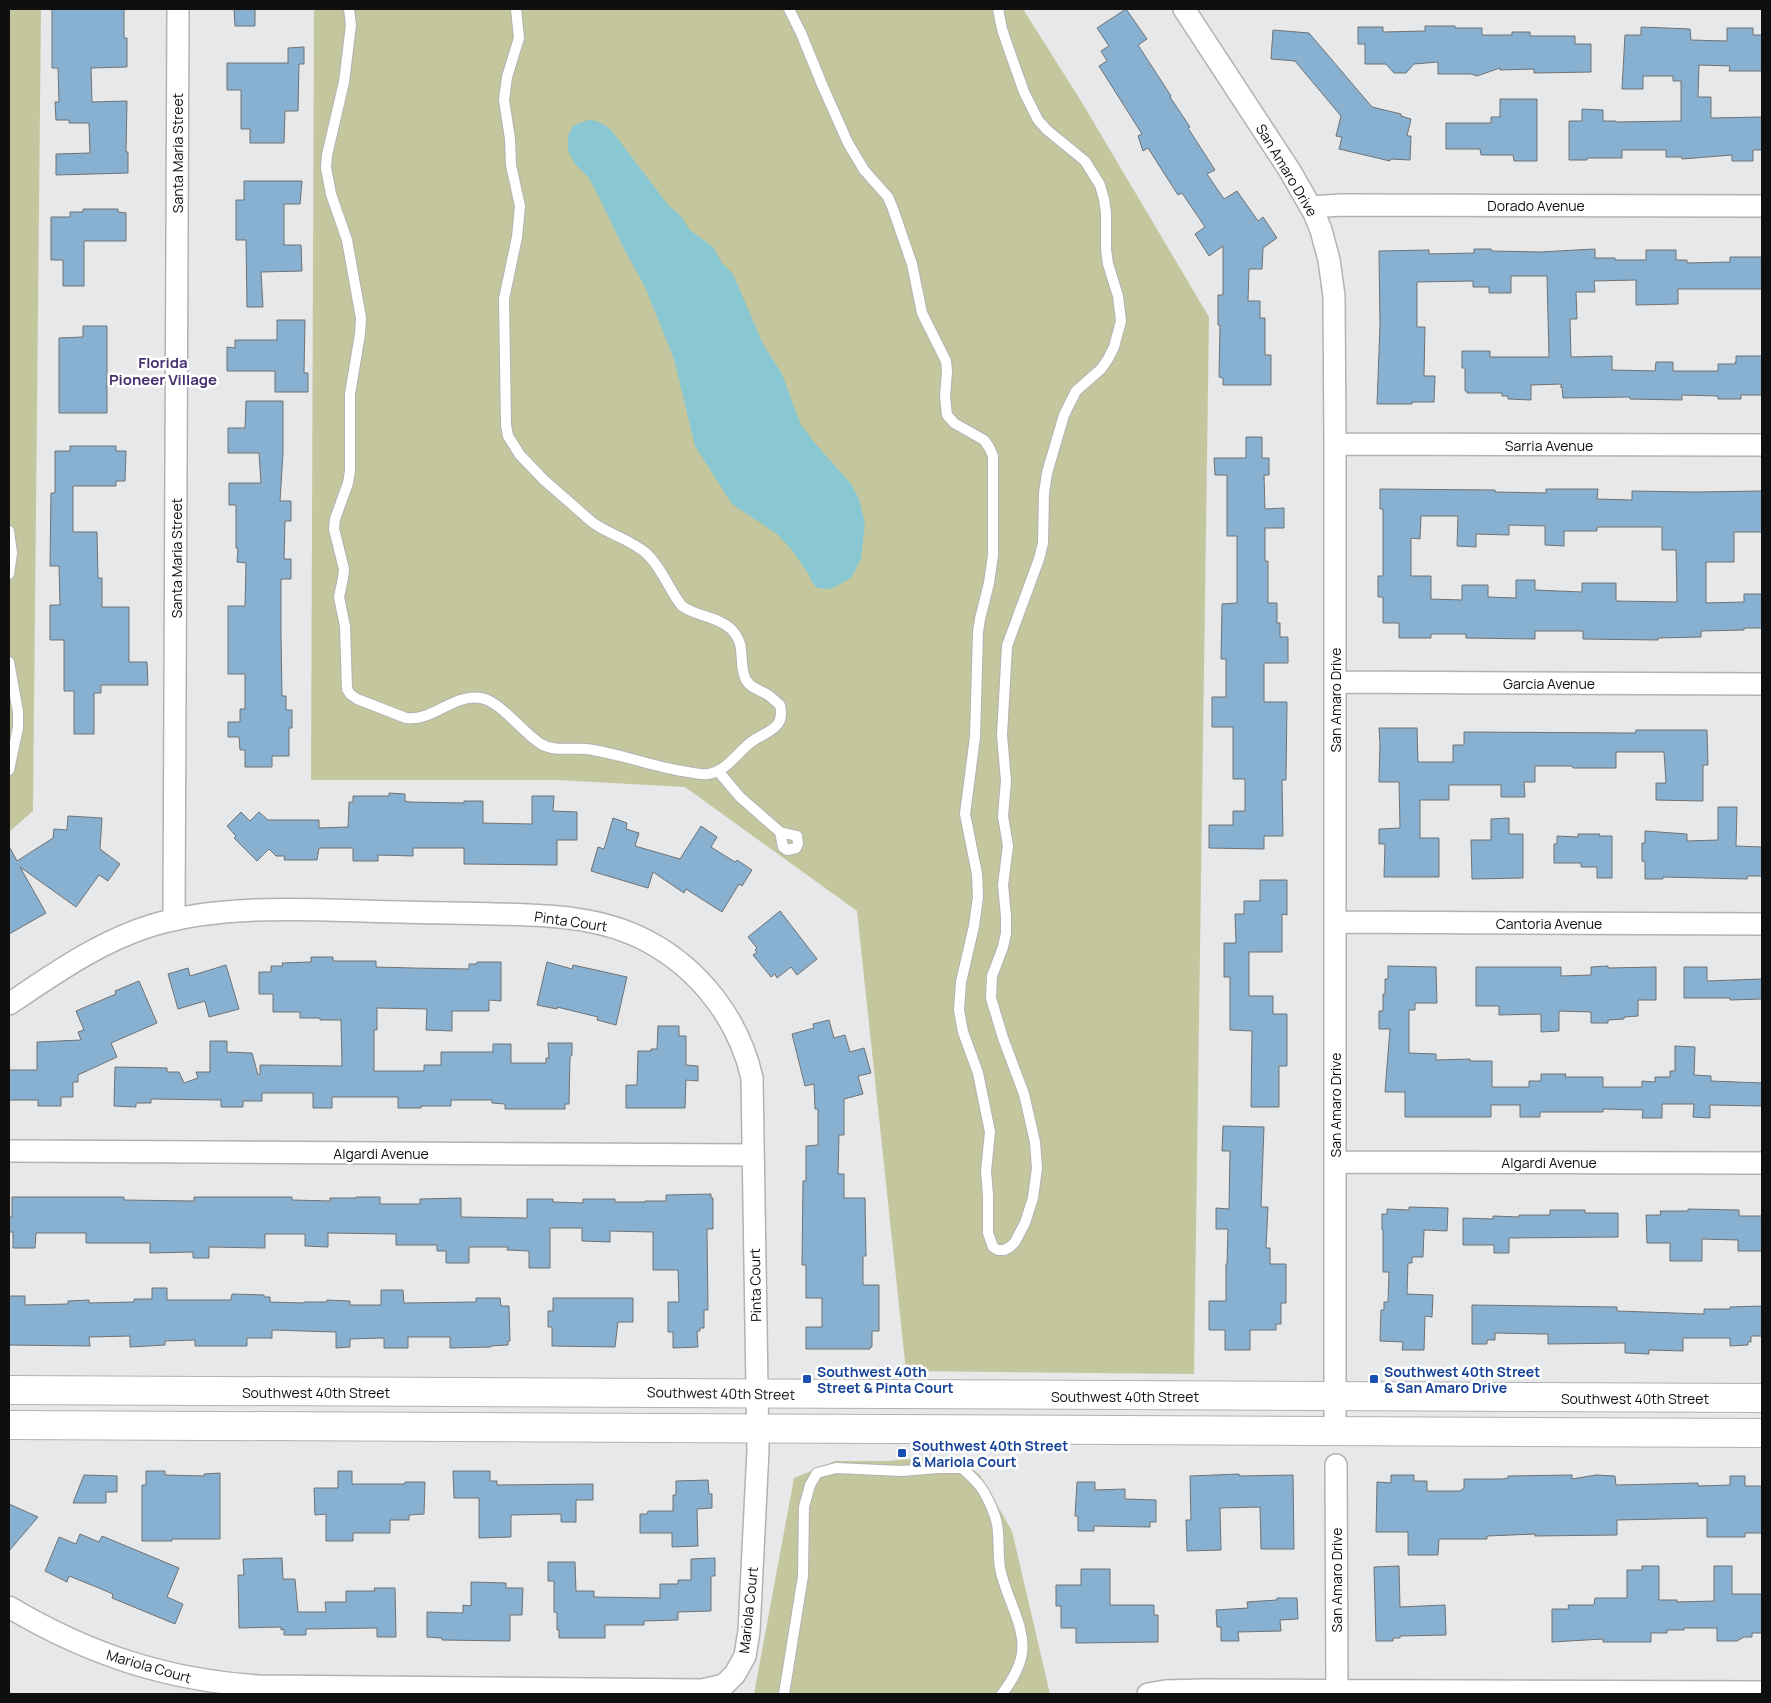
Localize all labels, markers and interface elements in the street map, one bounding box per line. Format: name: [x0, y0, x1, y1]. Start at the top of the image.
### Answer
street label: Santa Maria Street: [168, 92, 187, 213]
street label: San Amaro Drive: [1252, 120, 1322, 220]
street label: Dorado Avenue: [1487, 196, 1585, 215]
district label: Florida Pioneer Village: [109, 352, 217, 390]
street label: Sarria Avenue: [1505, 436, 1593, 455]
street label: Santa Maria Street: [167, 497, 186, 618]
street label: San Amaro Drive: [1326, 648, 1345, 752]
street label: Garcia Avenue: [1503, 674, 1595, 693]
street label: Pinta Court: [533, 906, 609, 936]
street label: Cantoria Avenue: [1496, 914, 1602, 933]
street label: San Amaro Drive: [1326, 1053, 1345, 1157]
street label: Algardi Avenue: [333, 1144, 429, 1163]
street label: Algardi Avenue: [1501, 1153, 1597, 1172]
street label: Pinta Court: [745, 1248, 765, 1322]
place label: Southwest 40th Street & Pinta Court: [817, 1362, 954, 1397]
place label: Southwest 40th Street & San Amaro Drive: [1384, 1362, 1540, 1397]
marker: Southwest 40th Street & Pinta Court: [801, 1373, 813, 1385]
marker: Southwest 40th Street & San Amaro Drive: [1368, 1373, 1380, 1385]
street label: Southwest 40th Street: [647, 1382, 796, 1404]
street label: Southwest 40th Street: [242, 1383, 390, 1402]
street label: Southwest 40th Street: [1051, 1387, 1199, 1406]
street label: Southwest 40th Street: [1561, 1389, 1709, 1408]
place label: Southwest 40th Street & Mariola Court: [912, 1436, 1068, 1471]
marker: Southwest 40th Street & Mariola Court: [896, 1447, 908, 1459]
street label: San Amaro Drive: [1327, 1528, 1346, 1632]
street label: Mariola Court: [734, 1565, 762, 1654]
street label: Mariola Court: [104, 1645, 194, 1687]

